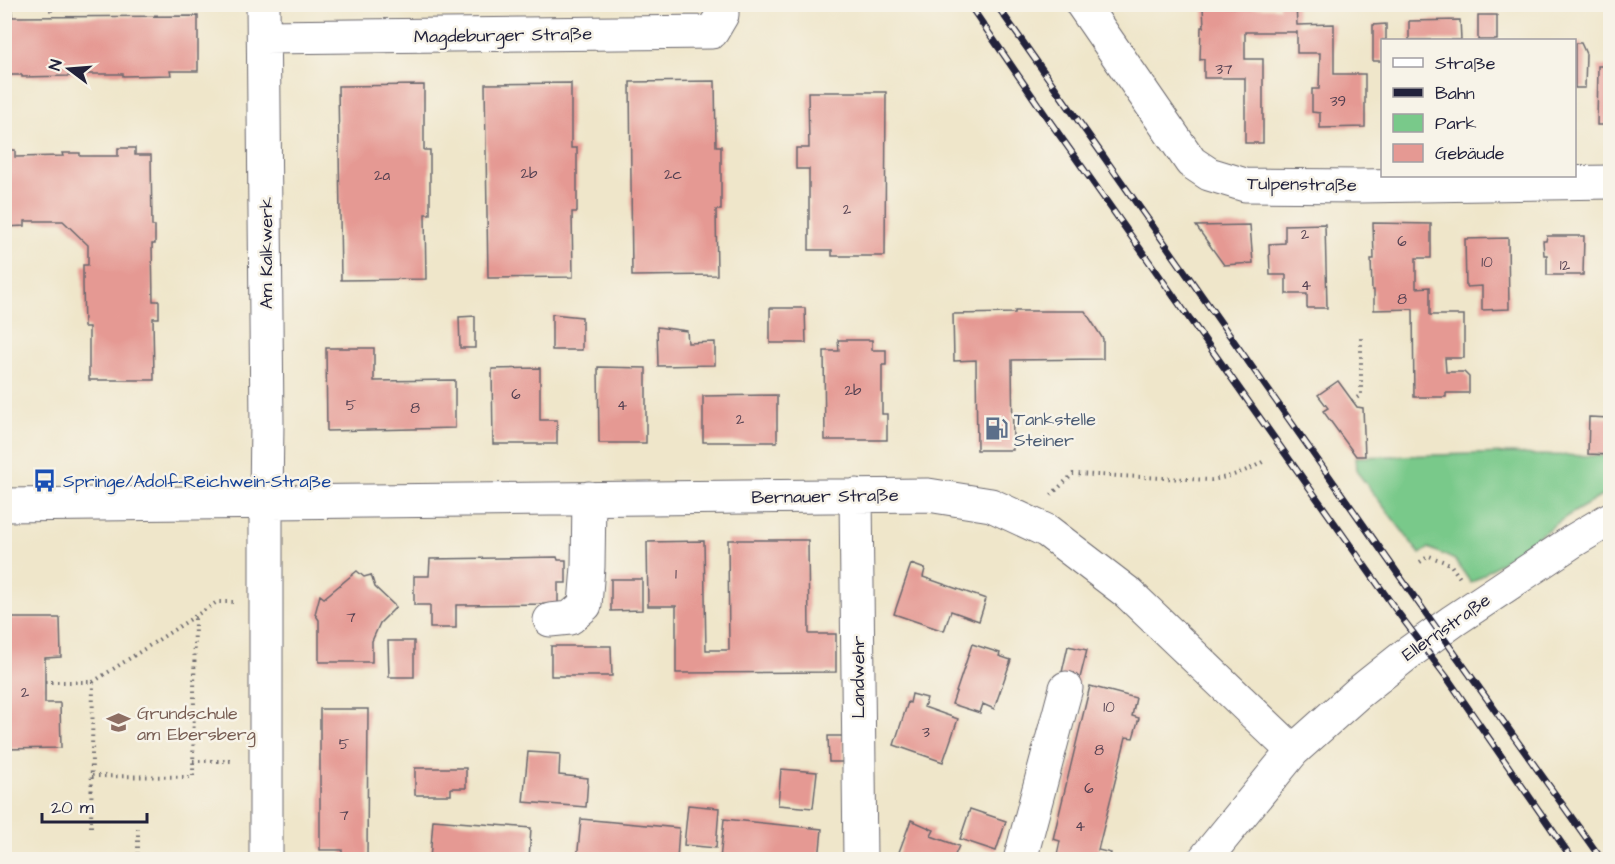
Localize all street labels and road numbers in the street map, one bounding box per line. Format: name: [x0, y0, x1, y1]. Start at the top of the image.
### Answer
street label: Magdeburger Straße: [414, 21, 593, 51]
street label: Tulpenstraße: [1247, 171, 1357, 198]
street label: Am Kalkwerk: [254, 197, 279, 309]
street label: Bernauer Straße: [751, 483, 899, 510]
street label: Ellernstraße: [1397, 588, 1496, 667]
street label: Landwehr: [846, 635, 871, 719]

